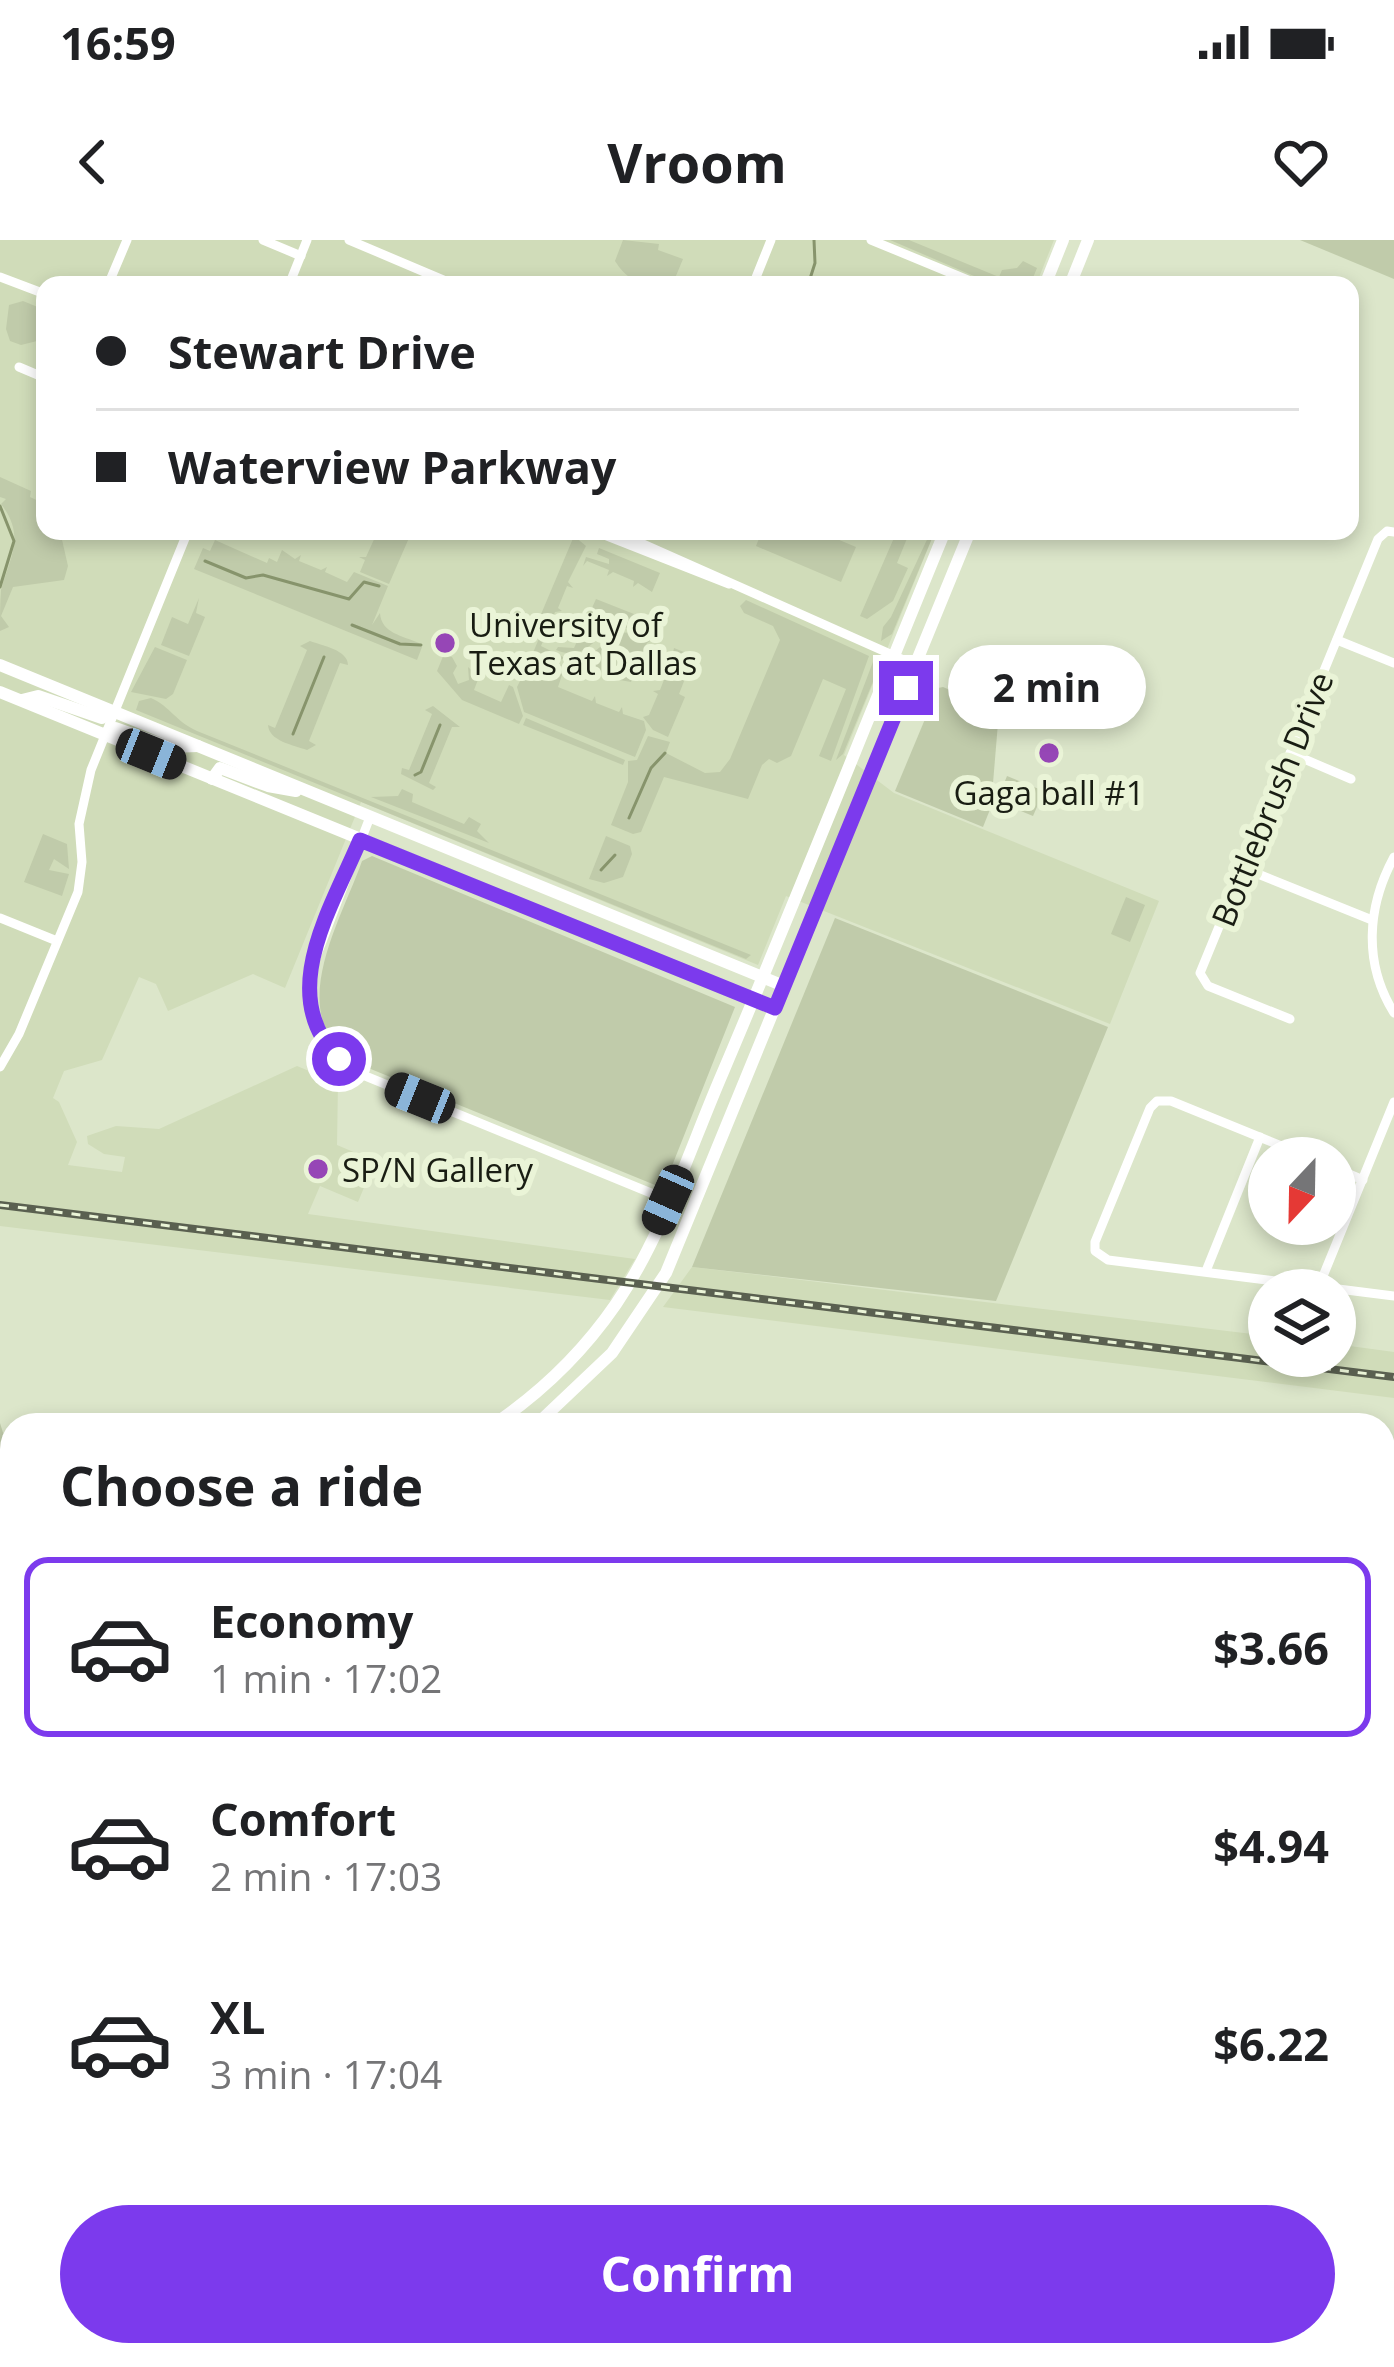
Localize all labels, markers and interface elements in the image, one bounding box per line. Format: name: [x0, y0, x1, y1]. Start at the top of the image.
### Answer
text: 16:59: [60, 12, 176, 73]
text: Vroom: [607, 125, 787, 199]
icon: back: [60, 129, 126, 195]
icon: heart: [1268, 129, 1334, 195]
text: Stewart Drive: [168, 321, 476, 382]
text: Waterview Parkway: [168, 436, 616, 497]
place label: University of Texas at Dallas: [469, 602, 697, 685]
marker: University of Texas at Dallas: [432, 630, 458, 656]
callout: 2 min: [948, 646, 1146, 730]
text: 2 min: [993, 660, 1101, 713]
route end: [879, 661, 933, 715]
street label: Bottlebrush Drive: [1200, 665, 1344, 933]
car: [111, 724, 191, 784]
marker: Gaga ball #1: [1036, 740, 1062, 766]
place label: Gaga ball #1: [953, 770, 1145, 815]
route start: [312, 1032, 366, 1086]
car: [380, 1068, 460, 1128]
north arrow: [1248, 1137, 1356, 1245]
map controls: [1248, 1137, 1356, 1377]
place label: SP/N Gallery: [342, 1147, 533, 1192]
marker: SP/N Gallery: [305, 1156, 331, 1182]
car: [637, 1160, 699, 1240]
button: layers: [1248, 1269, 1356, 1377]
text: Choose a ride: [60, 1448, 423, 1522]
text: Economy: [210, 1590, 413, 1651]
icon: car: [66, 1593, 174, 1701]
text: $3.66: [1213, 1617, 1329, 1678]
text: 1 min · 17:02: [210, 1651, 442, 1704]
text: Comfort: [210, 1788, 396, 1849]
icon: car: [66, 1791, 174, 1899]
text: $4.94: [1213, 1815, 1329, 1876]
text: 2 min · 17:03: [210, 1849, 442, 1902]
text: XL: [210, 1986, 265, 2047]
icon: car: [66, 1989, 174, 2097]
text: $6.22: [1213, 2013, 1329, 2074]
text: 3 min · 17:04: [210, 2047, 442, 2100]
button: Confirm: [60, 2205, 1335, 2343]

